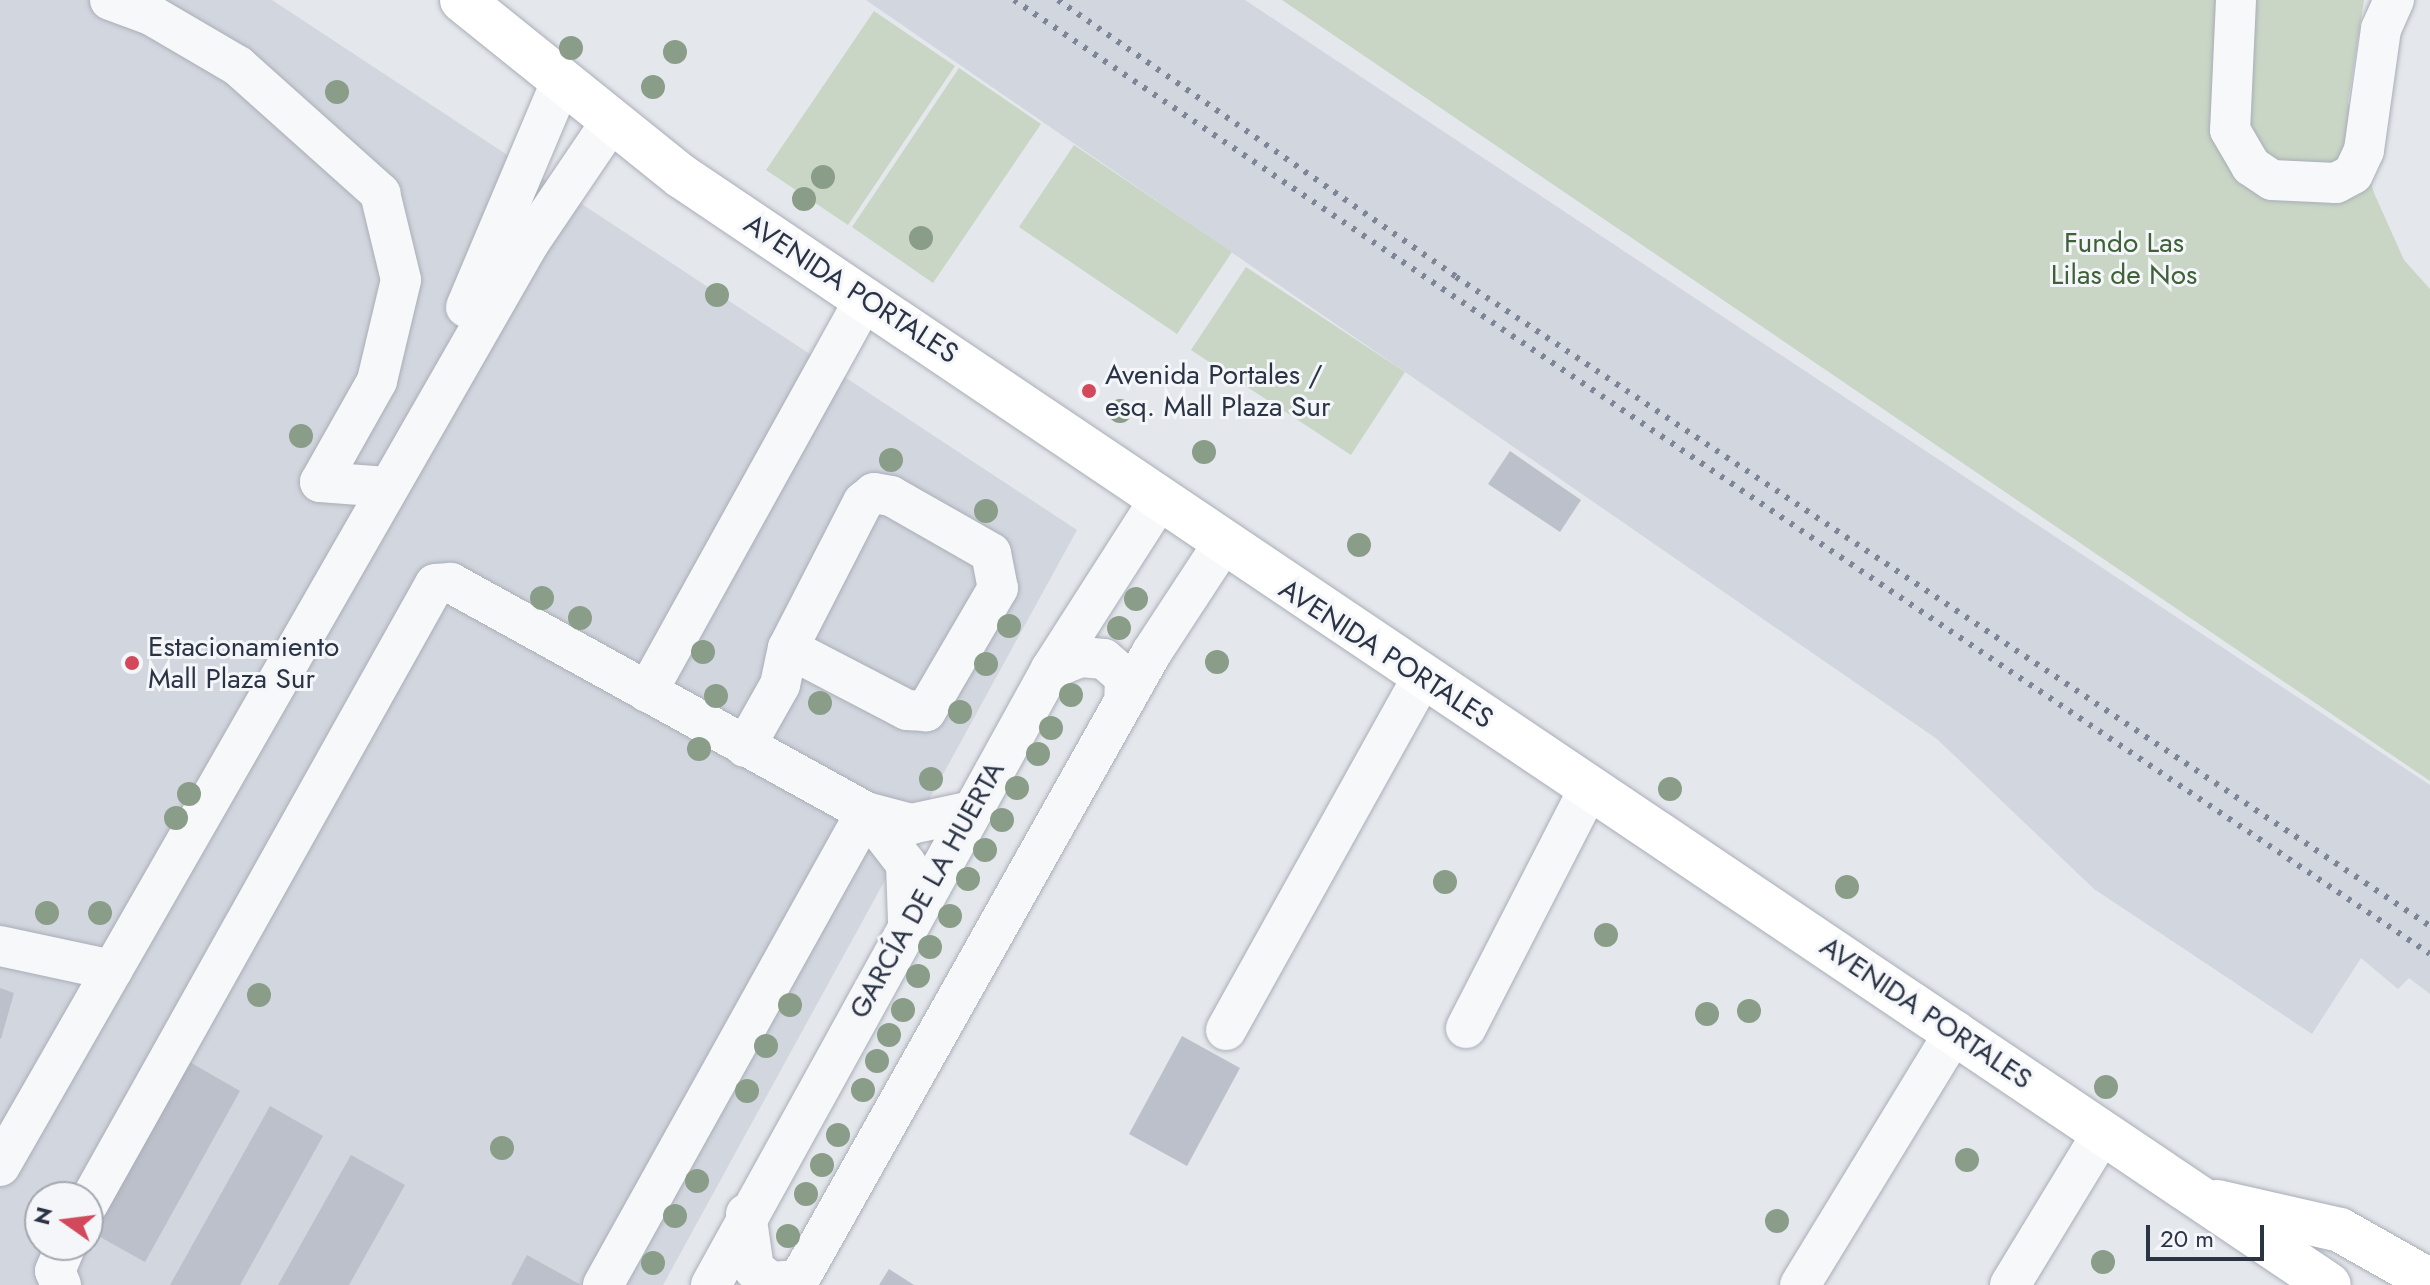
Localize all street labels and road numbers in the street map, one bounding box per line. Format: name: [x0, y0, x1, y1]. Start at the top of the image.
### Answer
street label: AVENIDA PORTALES: [738, 207, 964, 371]
street label: AVENIDA PORTALES: [1273, 572, 1499, 736]
street label: GARCÍA DE LA HUERTA: [842, 756, 1012, 1024]
street label: AVENIDA PORTALES: [1814, 930, 2038, 1096]

